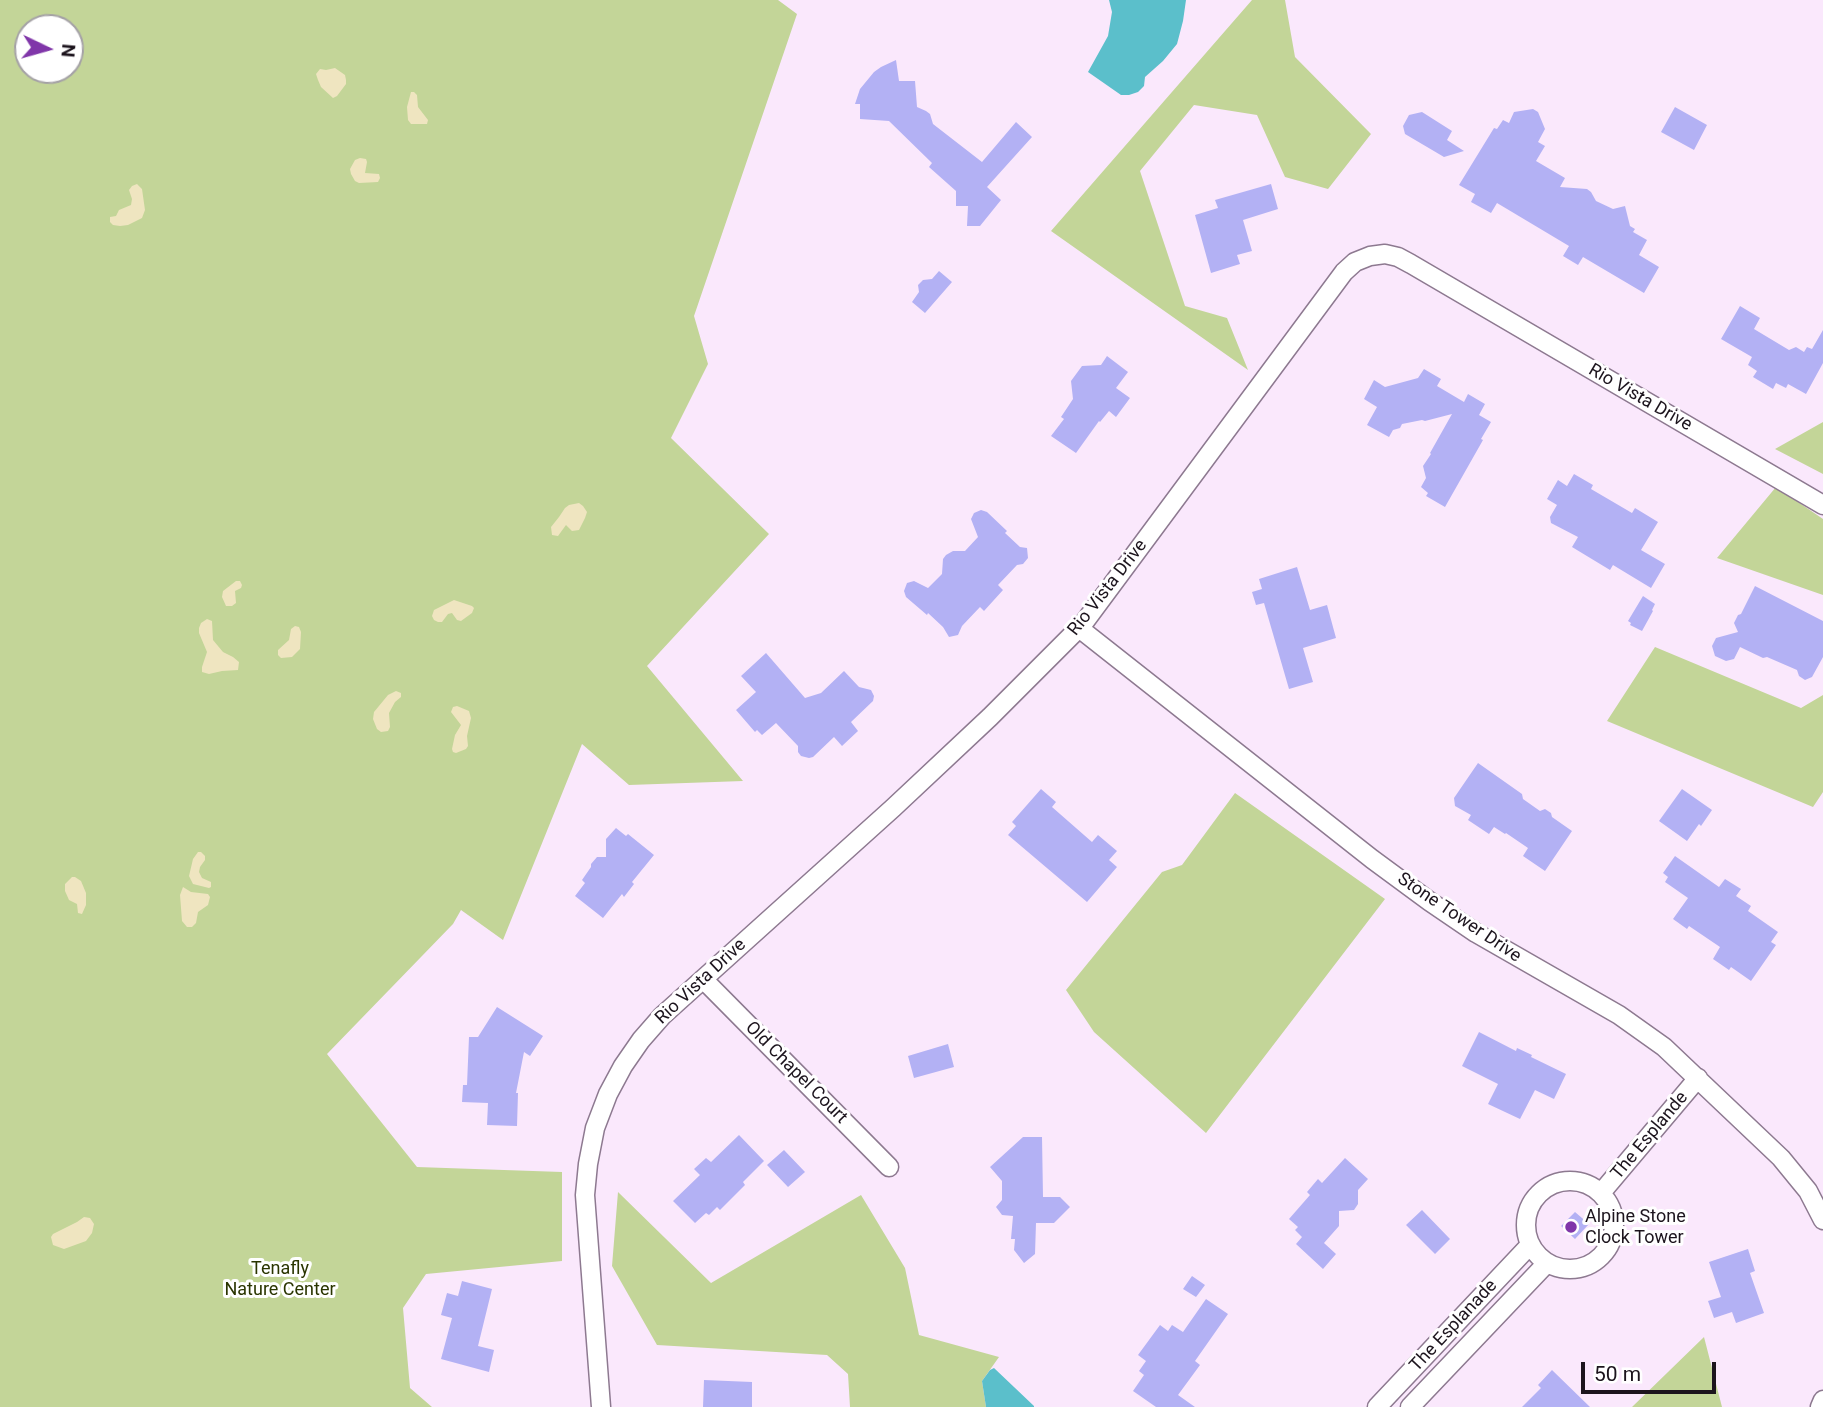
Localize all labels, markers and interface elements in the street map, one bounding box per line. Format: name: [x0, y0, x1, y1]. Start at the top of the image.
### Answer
north arrow: [14, 14, 84, 84]
text: N: [56, 43, 80, 58]
street label: Rio Vista Drive: [1584, 360, 1696, 436]
street label: Rio Vista Drive: [1064, 536, 1152, 640]
street label: Stone Tower Drive: [1393, 869, 1525, 967]
street label: Rio Vista Drive: [651, 935, 751, 1029]
street label: Old Chapel Court: [740, 1017, 852, 1129]
street label: The Esplande: [1607, 1088, 1693, 1184]
place label: Alpine Stone Clock Tower: [1585, 1206, 1686, 1248]
marker: Alpine Stone Clock Tower: [1563, 1219, 1579, 1235]
park label: Tenafly Nature Center: [224, 1258, 336, 1300]
street label: The Esplanade: [1406, 1276, 1502, 1376]
scale bar: [1585, 1348, 1720, 1392]
text: 50 m: [1594, 1362, 1641, 1386]

